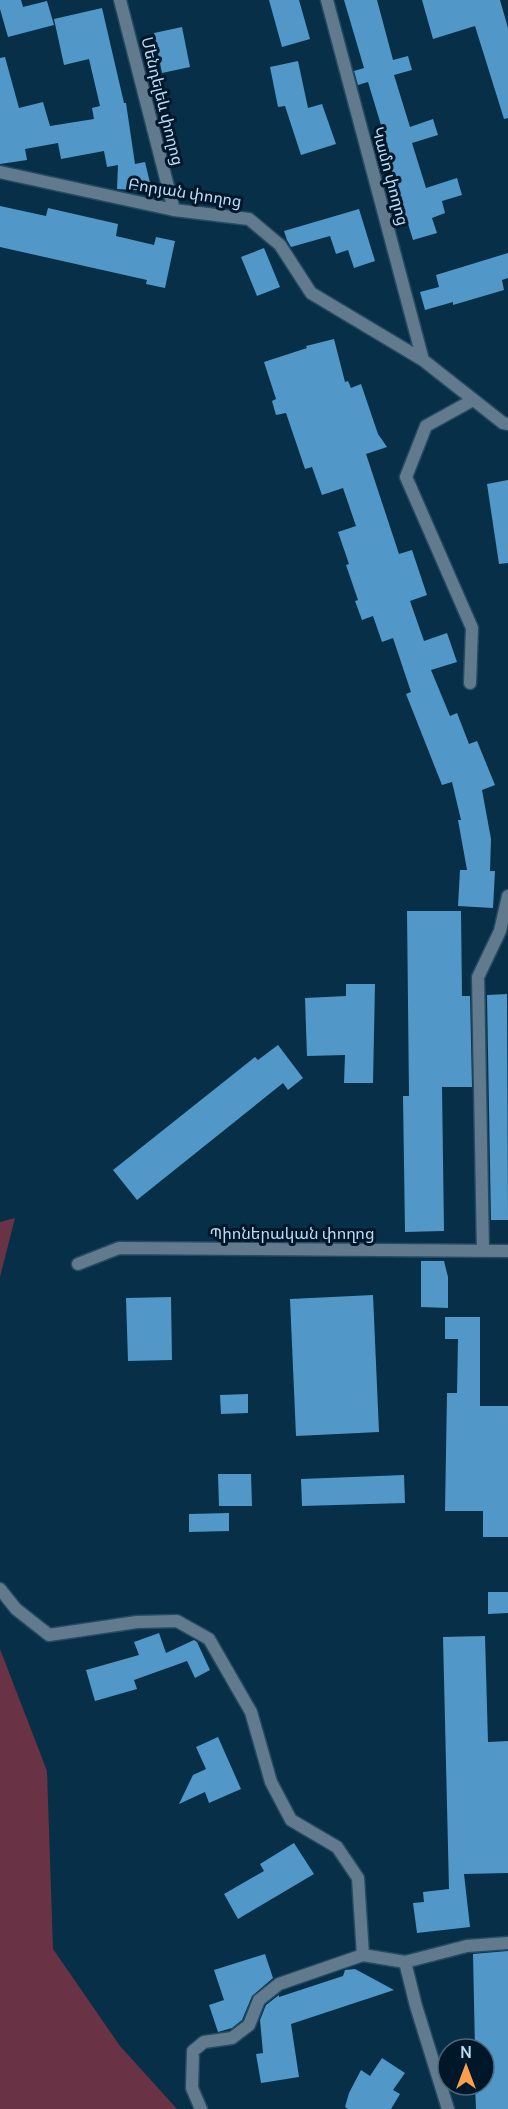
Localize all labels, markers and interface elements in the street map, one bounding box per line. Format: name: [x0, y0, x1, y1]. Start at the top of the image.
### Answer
street label: Մենդելեև փողոց: [136, 34, 190, 168]
street label: Կամո փողոց: [367, 124, 415, 228]
street label: Բորյան փողոց: [127, 172, 243, 212]
street label: Պիոներական փողոց: [209, 1222, 375, 1244]
north arrow: [436, 2037, 496, 2097]
text: N: [460, 2041, 472, 2063]

